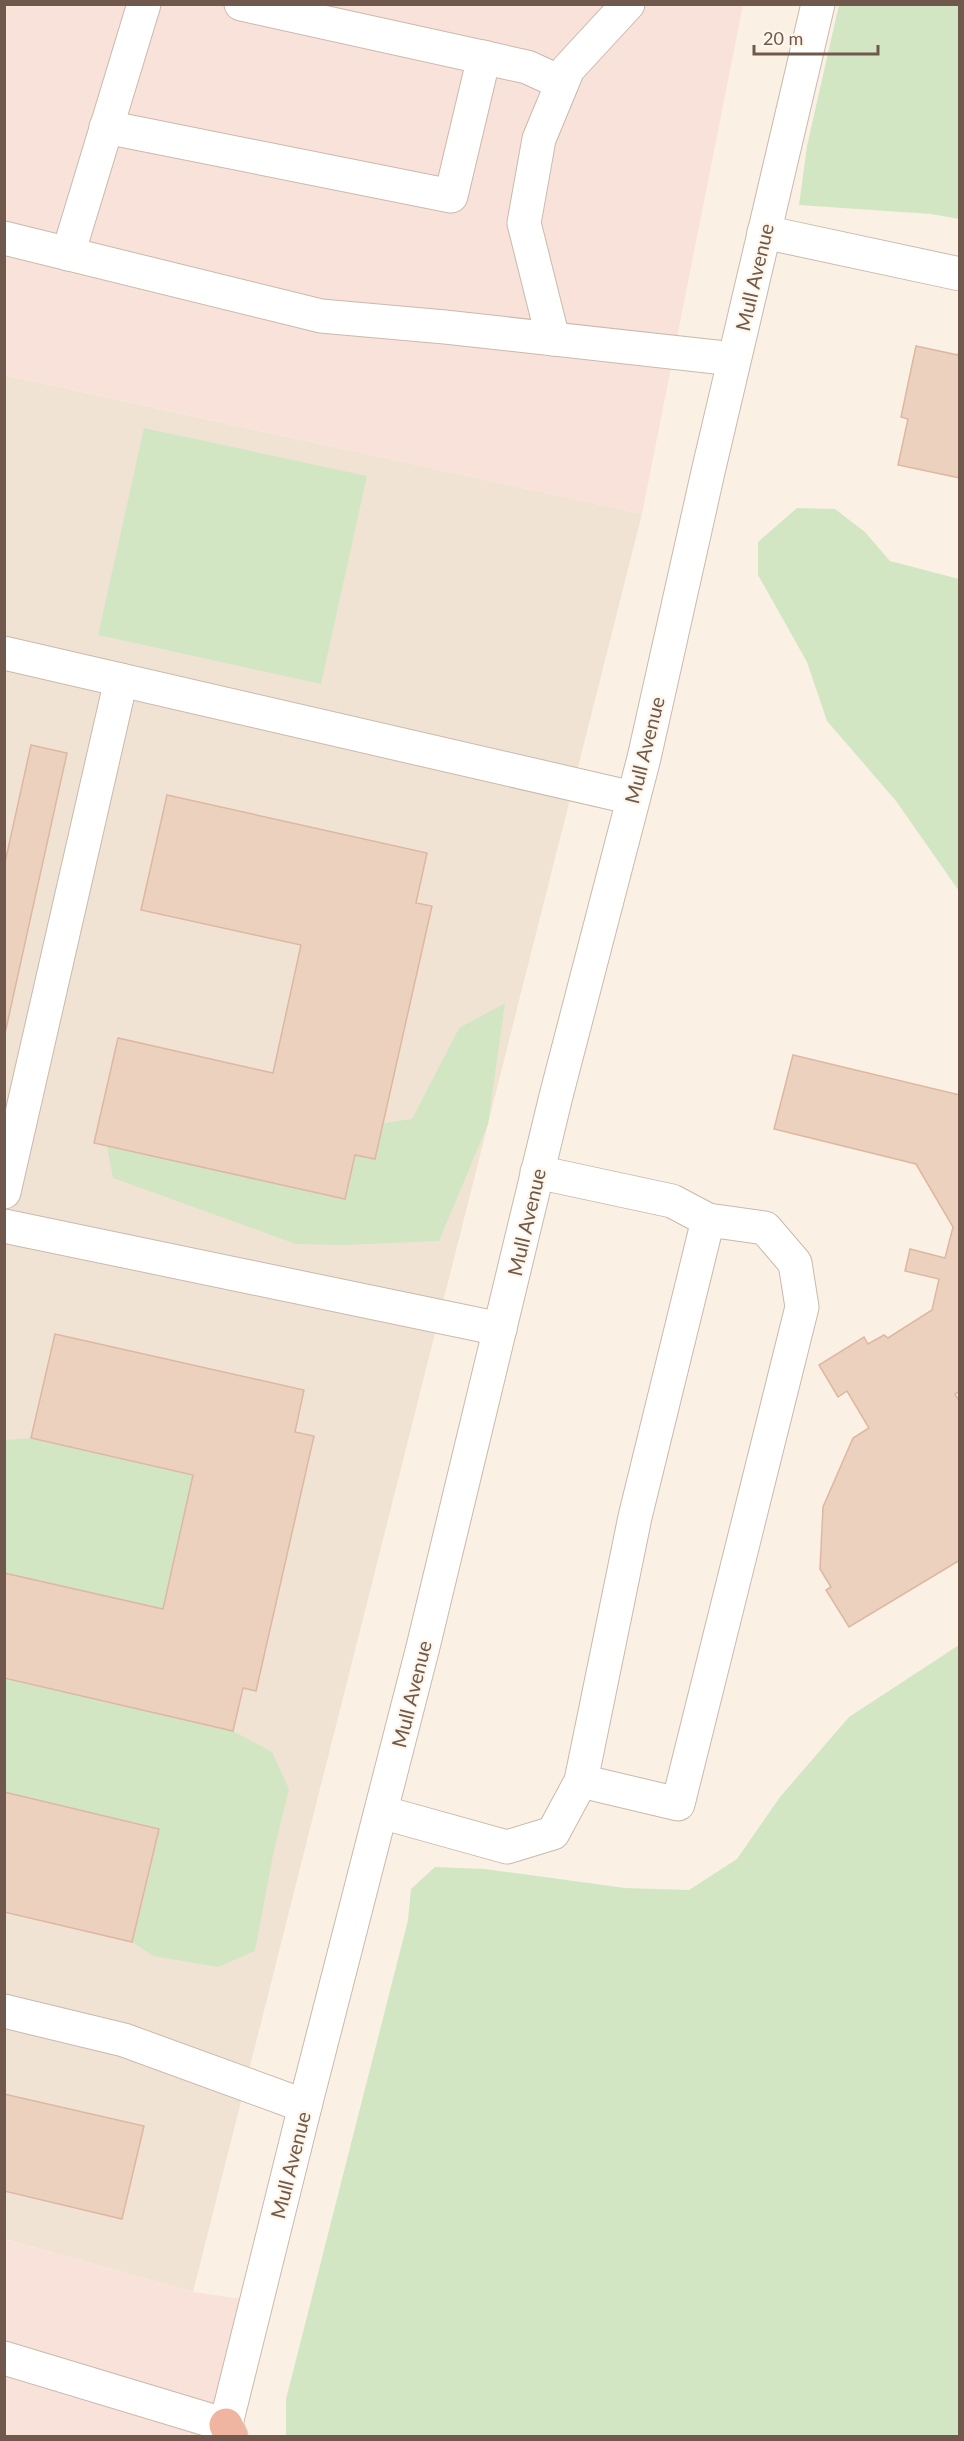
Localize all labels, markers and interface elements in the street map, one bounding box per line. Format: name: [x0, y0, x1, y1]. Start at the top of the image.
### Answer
scale bar: [754, 18, 878, 56]
text: 20 m: [763, 27, 803, 49]
street label: Mull Avenue: [730, 221, 778, 333]
street label: Mull Avenue: [619, 694, 669, 806]
street label: Mull Avenue: [502, 1166, 550, 1278]
street label: Mull Avenue: [386, 1638, 436, 1750]
street label: Mull Avenue: [265, 2109, 315, 2221]

